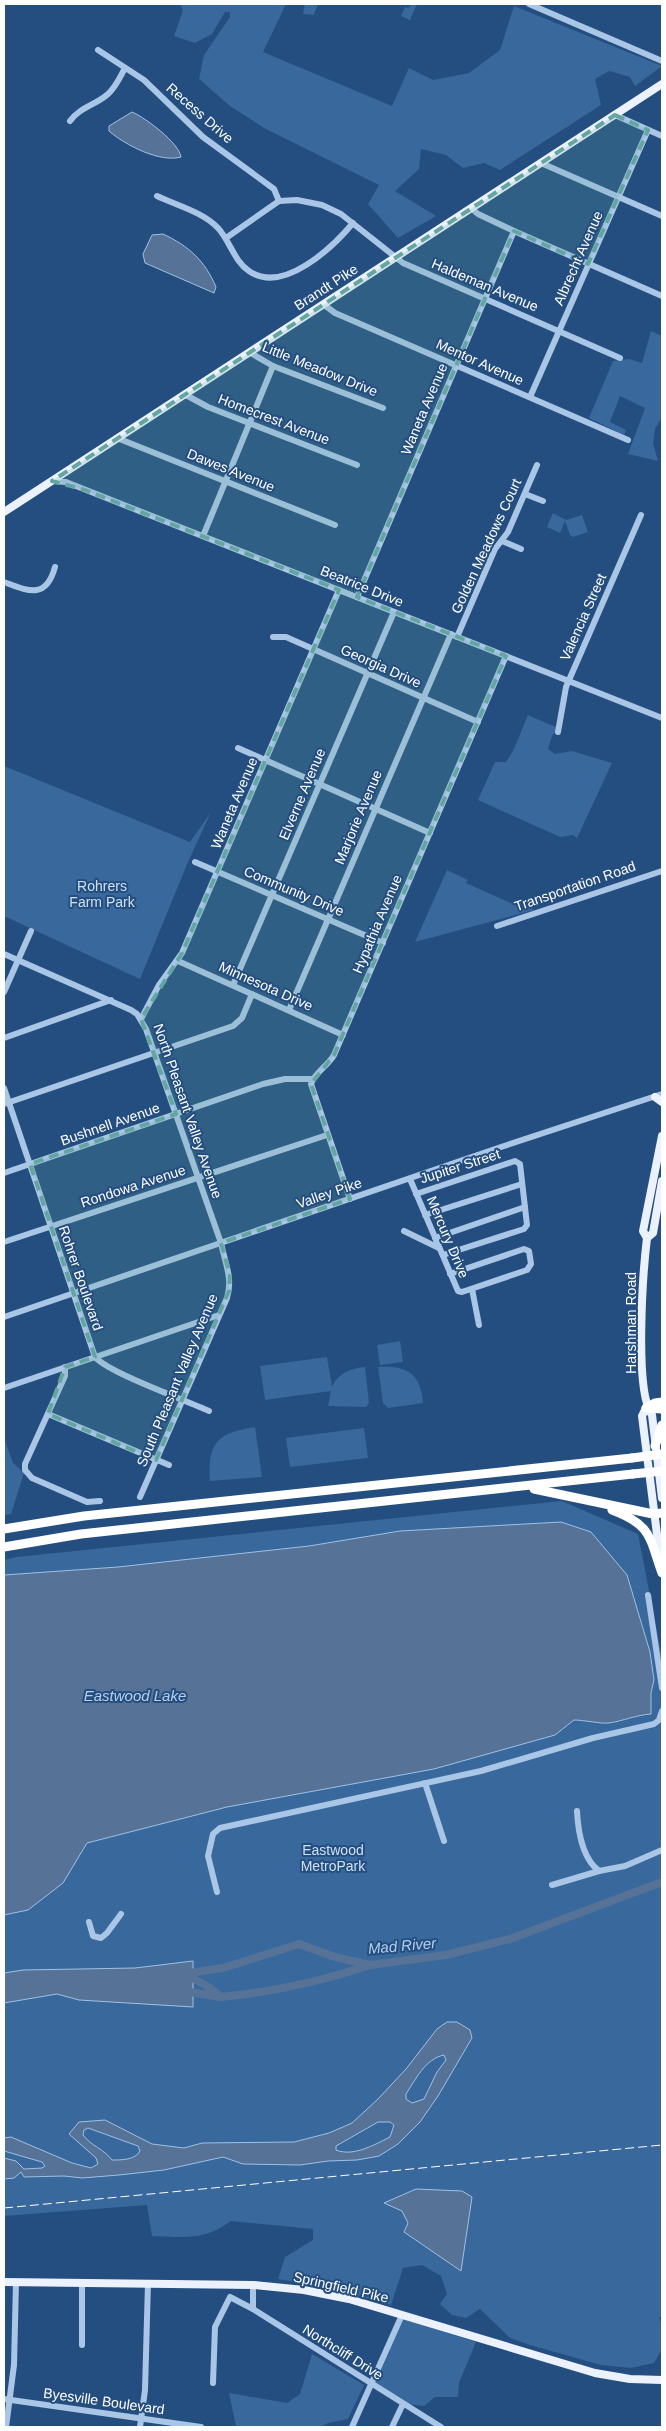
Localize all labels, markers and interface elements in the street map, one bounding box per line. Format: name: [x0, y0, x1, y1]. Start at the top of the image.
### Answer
street label: Recess Drive: [163, 80, 237, 146]
street label: Albrecht Avenue: [550, 208, 606, 308]
street label: Haldeman Avenue: [429, 255, 541, 315]
street label: Brandt Pike: [291, 260, 361, 313]
street label: Mentor Avenue: [434, 336, 526, 388]
street label: Little Meadow Drive: [260, 339, 380, 400]
street label: Waneta Avenue: [397, 361, 451, 457]
street label: Homecrest Avenue: [216, 390, 332, 448]
street label: Dawes Avenue: [185, 445, 277, 495]
street label: Golden Meadows Court: [448, 476, 524, 616]
street label: Beatrice Drive: [318, 562, 406, 610]
street label: Valencia Street: [557, 571, 609, 663]
street label: Georgia Drive: [338, 641, 424, 691]
street label: Elverne Avenue: [276, 746, 329, 842]
street label: Waneta Avenue: [207, 755, 261, 851]
street label: Marjorie Avenue: [331, 767, 385, 867]
street label: Transportation Road: [512, 858, 638, 914]
street label: Community Drive: [241, 863, 347, 919]
street label: Hypathia Avenue: [349, 872, 405, 976]
park label: Rohrers Farm Park: [69, 878, 136, 910]
street label: Minnesota Drive: [217, 958, 316, 1014]
street label: North Pleasant Valley Avenue: [150, 1021, 226, 1201]
street label: Bushnell Avenue: [58, 1099, 162, 1149]
street label: Jupiter Street: [418, 1145, 502, 1186]
street label: Rondowa Avenue: [78, 1161, 188, 1211]
street label: Valley Pike: [294, 1174, 364, 1212]
street label: Mercury Drive: [424, 1194, 472, 1280]
street label: Rohrer Boulevard: [56, 1224, 106, 1332]
street label: Harshman Road: [623, 1272, 639, 1374]
street label: South Pleasant Valley Avenue: [133, 1291, 221, 1469]
water label: Eastwood Lake: [84, 1687, 186, 1704]
park label: Eastwood MetroPark: [301, 1842, 366, 1874]
water label: Mad River: [367, 1934, 438, 1957]
street label: Springfield Pike: [292, 2268, 390, 2306]
street label: Northcliff Drive: [300, 2321, 386, 2383]
street label: Byesville Boulevard: [42, 2385, 166, 2417]

